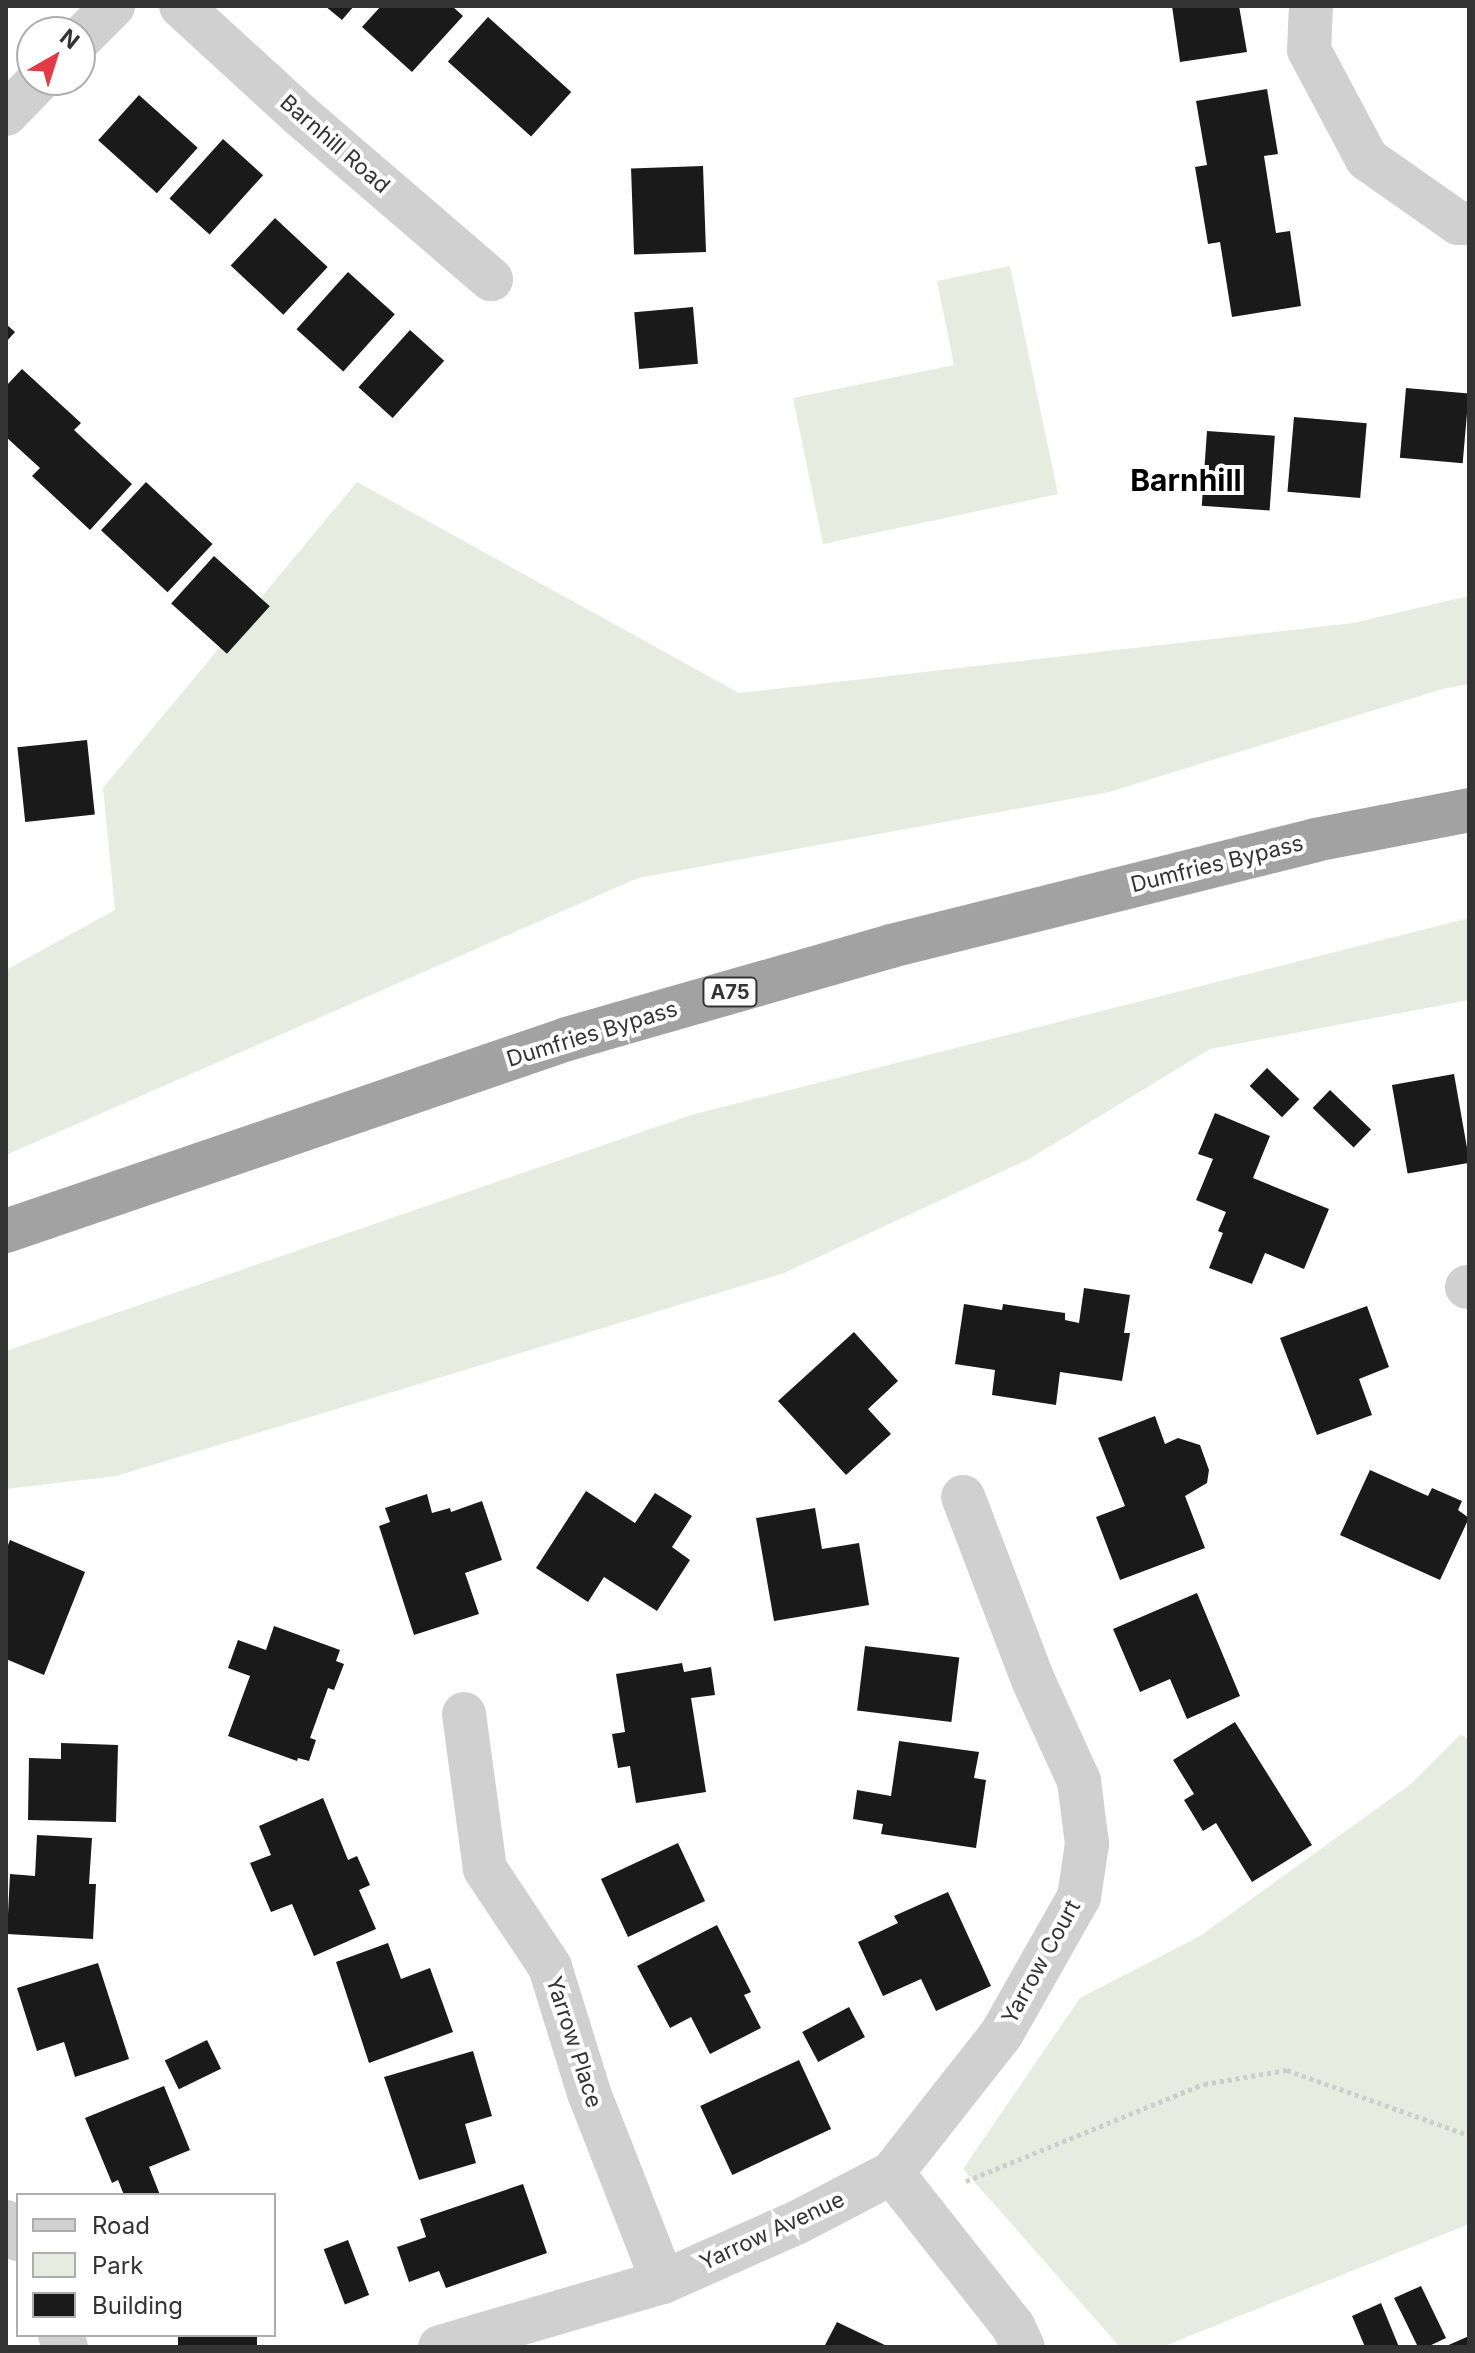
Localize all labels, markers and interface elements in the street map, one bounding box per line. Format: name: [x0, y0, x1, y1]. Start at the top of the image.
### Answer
north arrow: [16, 16, 96, 96]
text: N: [55, 24, 85, 54]
street label: Barnhill Road: [275, 89, 395, 199]
district label: Barnhill: [1130, 462, 1242, 498]
street label: Dumfries Bypass: [1128, 830, 1306, 898]
road number: A75: [702, 976, 758, 1008]
street label: Dumfries Bypass: [504, 996, 680, 1072]
street label: Yarrow Court: [996, 1896, 1086, 2028]
street label: Yarrow Place: [540, 1973, 608, 2111]
street label: Yarrow Avenue: [695, 2186, 849, 2276]
legend: [16, 2193, 276, 2337]
text: Road: [92, 2211, 150, 2240]
text: Park: [92, 2251, 143, 2280]
text: Building: [92, 2291, 183, 2320]

